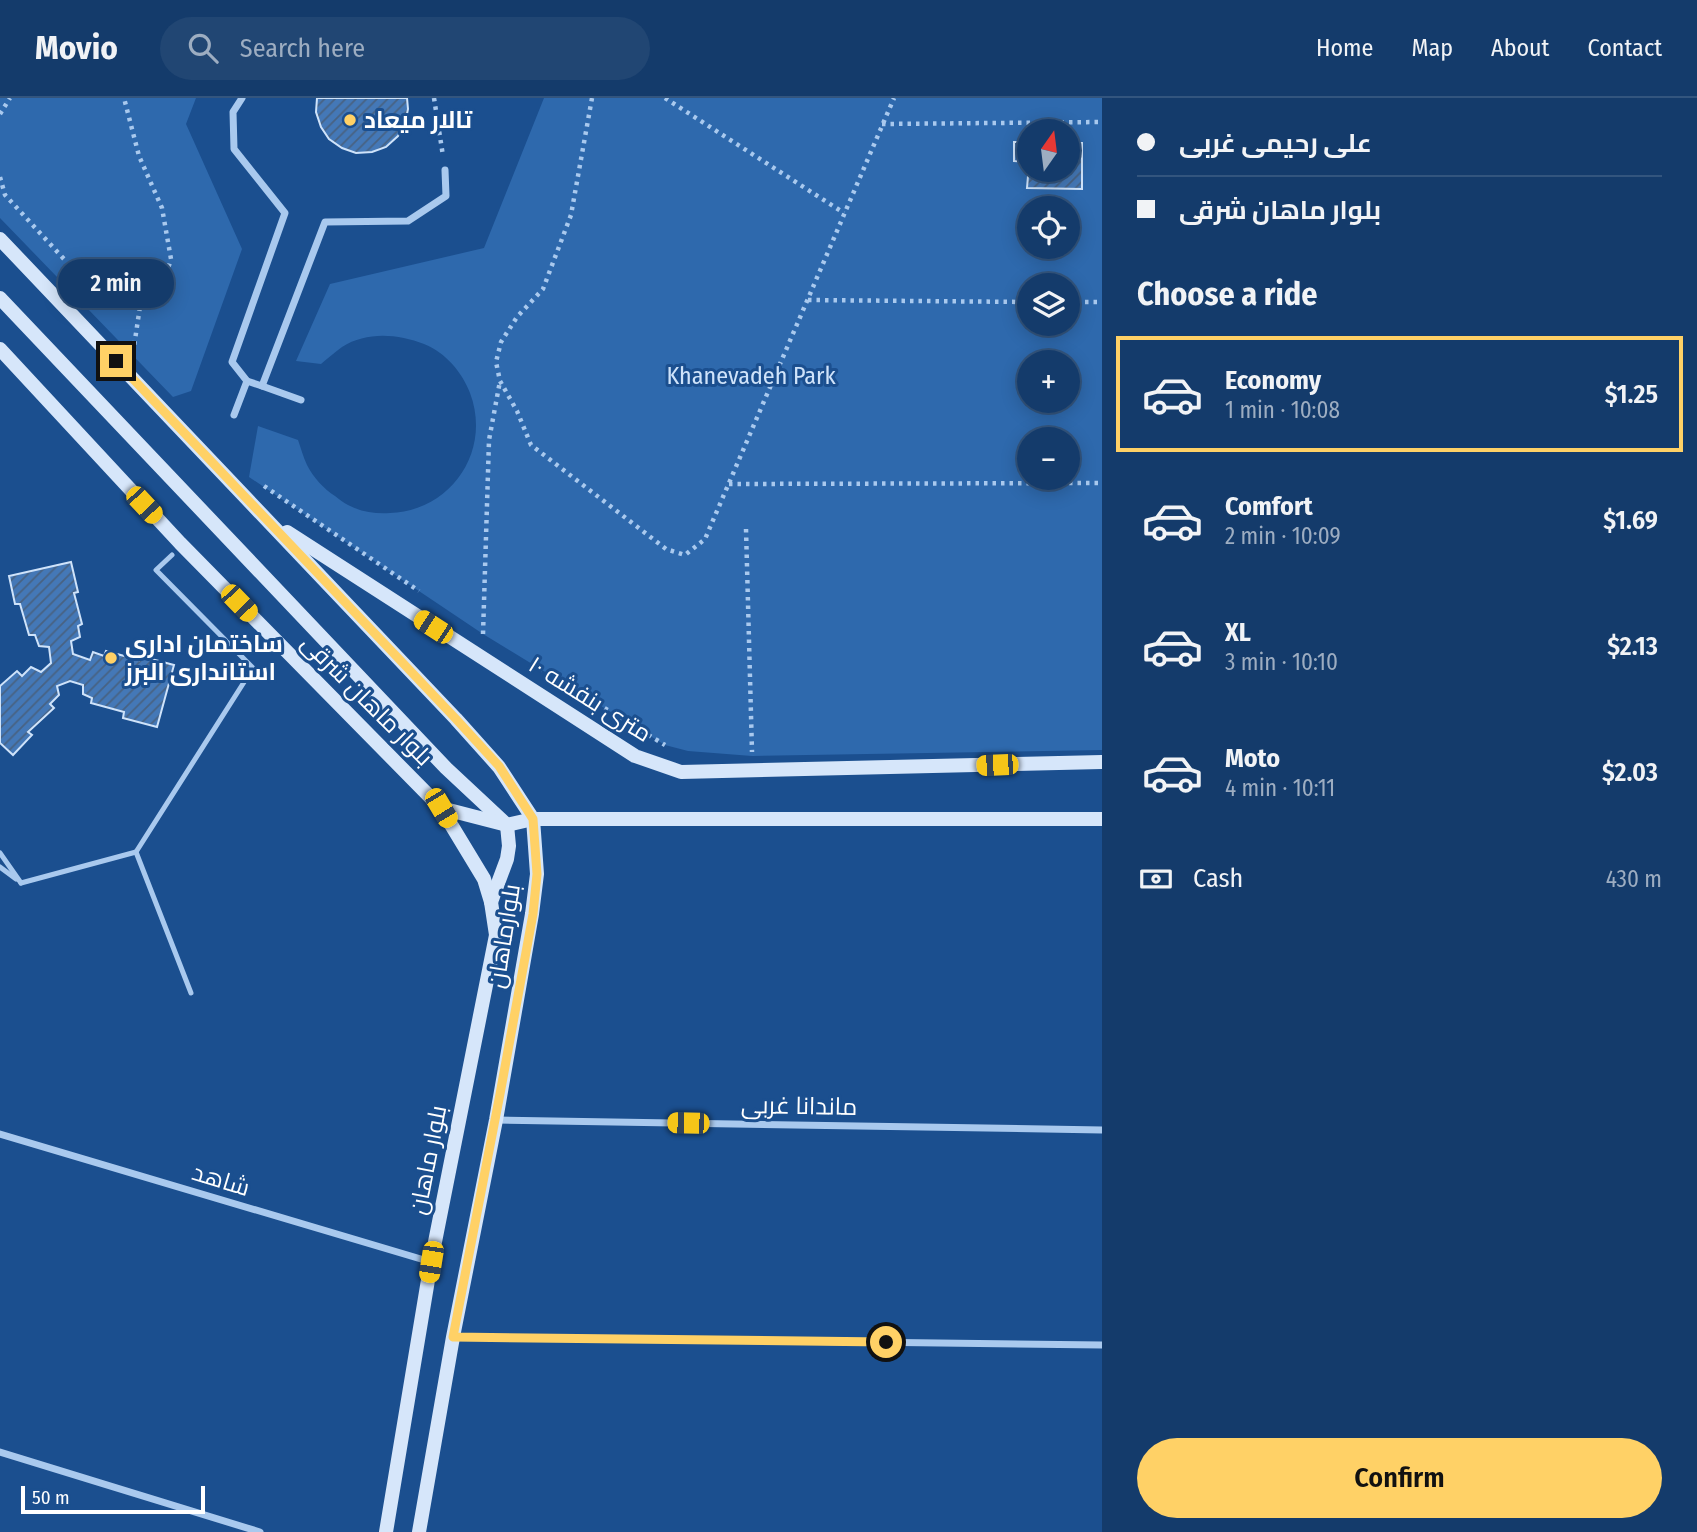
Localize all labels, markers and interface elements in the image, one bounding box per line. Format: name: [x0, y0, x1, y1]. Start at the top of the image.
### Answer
search box: [160, 17, 650, 80]
text: Movio: [35, 28, 118, 68]
icon: search: [184, 29, 222, 67]
text: Search here: [240, 33, 365, 64]
text: Home: [1316, 34, 1373, 62]
text: Map: [1411, 34, 1453, 62]
text: About: [1491, 34, 1549, 62]
text: Contact: [1587, 34, 1662, 62]
place label: تالار میعاد: [364, 106, 473, 134]
marker: تالار میعاد: [342, 112, 358, 128]
north arrow: [1017, 119, 1080, 182]
map controls: [1017, 119, 1080, 490]
text: علی رحیمی غربی: [1179, 128, 1372, 159]
text: بلوار ماهان شرقی: [1179, 195, 1381, 226]
button: locate: [1017, 196, 1080, 259]
callout: 2 min: [58, 260, 174, 308]
text: 2 min: [90, 269, 142, 297]
button: layers: [1017, 273, 1080, 336]
text: Choose a ride: [1137, 275, 1318, 313]
route end: [100, 345, 132, 377]
button: +: [1017, 350, 1080, 413]
park label: Khanevadeh Park: [666, 362, 836, 390]
icon: car: [1141, 363, 1204, 426]
text: Economy: [1225, 365, 1321, 396]
text: $1.25: [1605, 379, 1658, 410]
text: 1 min · 10:08: [1225, 396, 1340, 424]
button: −: [1017, 427, 1080, 490]
car: [122, 482, 167, 528]
icon: car: [1141, 489, 1204, 552]
text: Comfort: [1225, 491, 1313, 522]
text: $1.69: [1603, 505, 1658, 536]
text: 2 min · 10:09: [1225, 522, 1341, 550]
car: [217, 581, 262, 625]
car: [410, 607, 457, 647]
icon: car: [1141, 615, 1204, 678]
text: XL: [1225, 617, 1251, 648]
street label: بلوار ماهان شرقی: [296, 629, 438, 771]
place label: ساختمان اداری استانداری البرز: [124, 630, 283, 686]
text: $2.13: [1607, 631, 1658, 662]
text: 3 min · 10:10: [1225, 648, 1338, 676]
marker: ساختمان اداری استانداری البرز: [103, 650, 119, 666]
street label: ۱۰ متری بنفشه: [524, 650, 656, 748]
icon: car: [1141, 741, 1204, 804]
text: Moto: [1225, 743, 1280, 774]
car: [976, 754, 1019, 776]
text: $2.03: [1602, 757, 1658, 788]
text: 4 min · 10:11: [1225, 774, 1335, 802]
car: [422, 785, 461, 831]
icon: cash: [1137, 860, 1175, 898]
text: Cash: [1193, 863, 1243, 894]
text: 430 m: [1606, 865, 1662, 893]
street label: بلوارماهان: [482, 882, 526, 990]
street label: ماندانا غربی: [741, 1091, 857, 1121]
street label: بلوار ماهان: [404, 1103, 452, 1217]
car: [667, 1112, 710, 1134]
street label: شاهد: [189, 1158, 253, 1202]
car: [418, 1240, 445, 1284]
route start: [870, 1326, 902, 1358]
button: Confirm: [1137, 1438, 1662, 1518]
scale bar: [21, 1483, 205, 1515]
text: 50 m: [32, 1486, 70, 1509]

